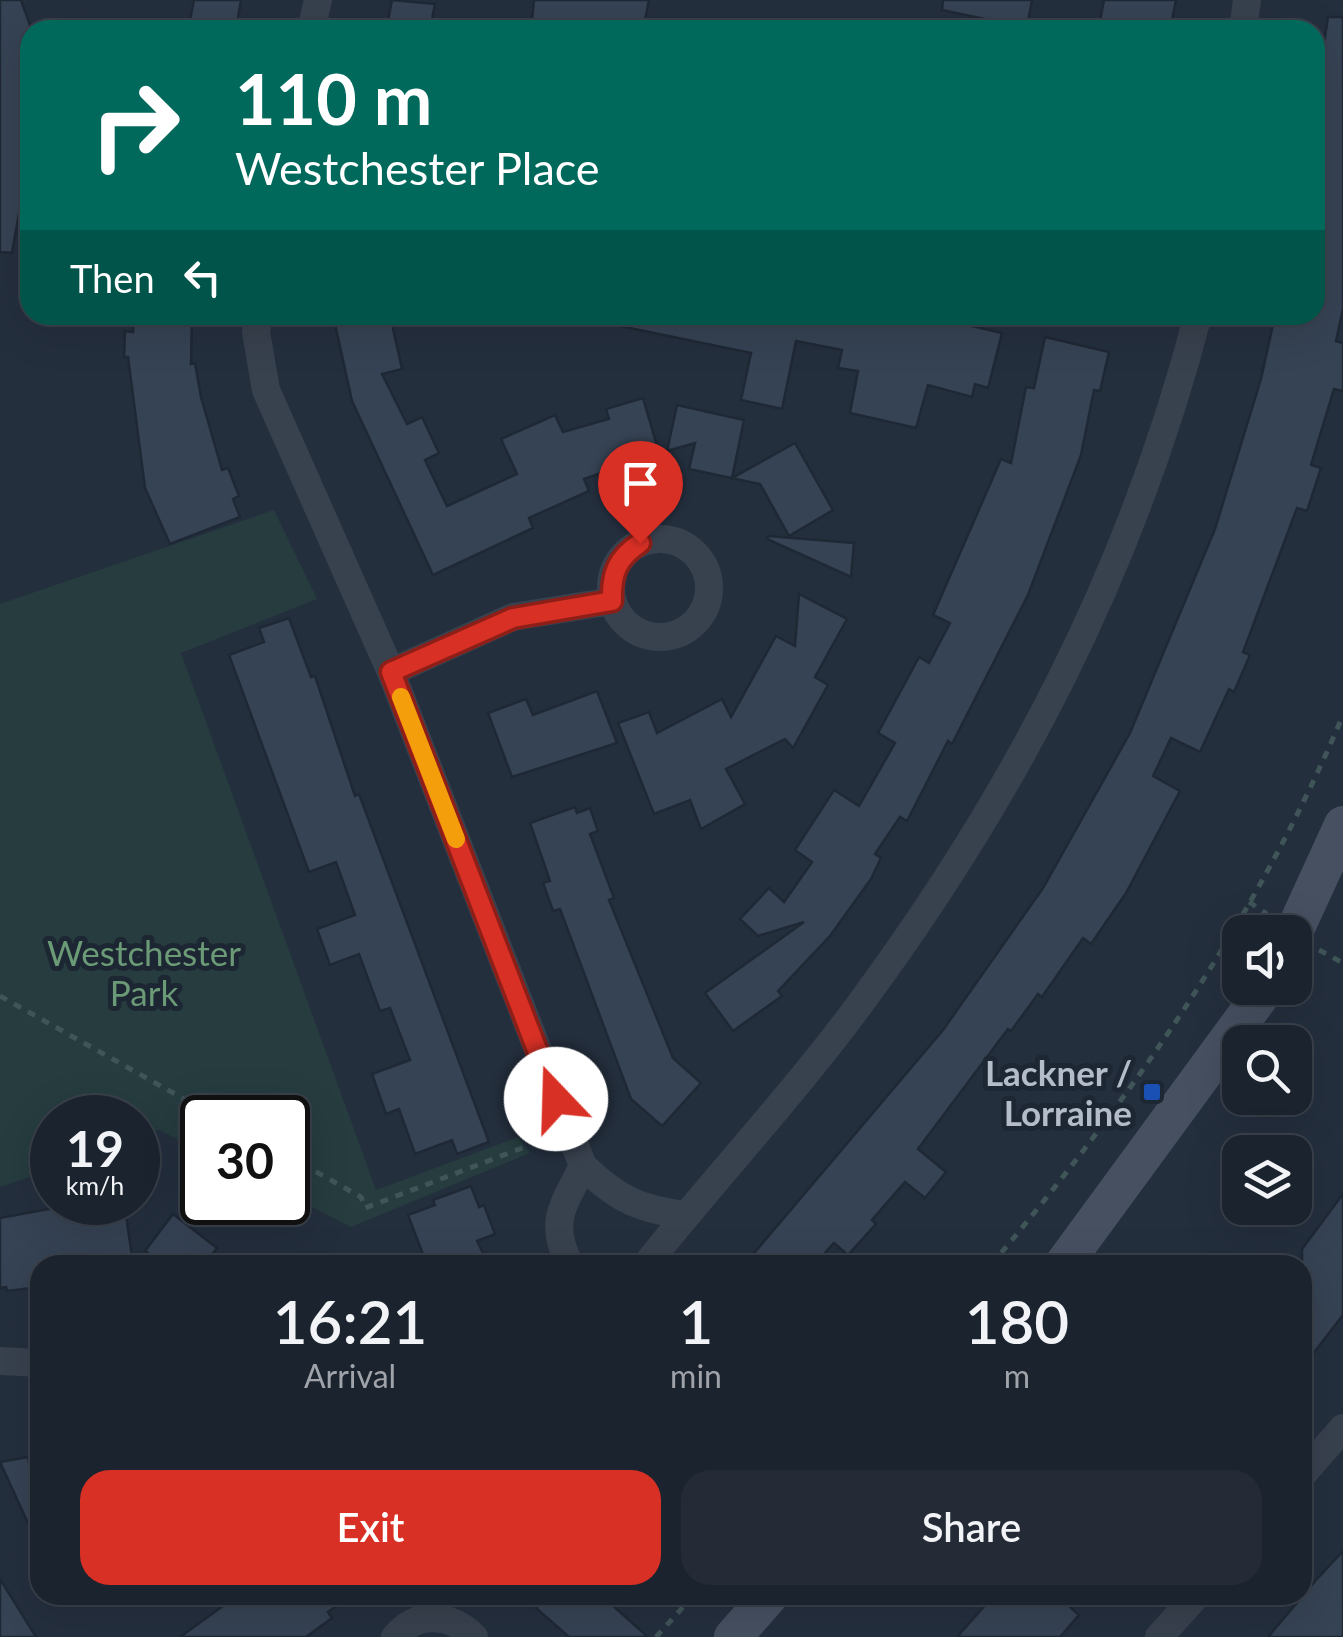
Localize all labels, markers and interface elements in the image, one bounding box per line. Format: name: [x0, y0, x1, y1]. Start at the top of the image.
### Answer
text: 110 m: [235, 56, 432, 140]
icon: right: [70, 60, 200, 190]
text: Westchester Place: [235, 141, 600, 195]
icon: left: [175, 250, 230, 305]
text: Then: [70, 255, 155, 301]
pin: [598, 441, 683, 544]
icon: arrive: [613, 456, 668, 511]
map controls: [1222, 915, 1312, 1225]
button: sound: [1222, 915, 1312, 1005]
park label: Westchester Park: [47, 931, 241, 1013]
button: search: [1222, 1025, 1312, 1115]
position arrow: [504, 1047, 608, 1151]
place label: Lackner / Lorraine: [985, 1051, 1132, 1133]
marker: Lackner / Lorraine: [1141, 1081, 1163, 1103]
speed limit sign: 30: [180, 1095, 310, 1225]
text: 19: [66, 1118, 124, 1178]
button: layers: [1222, 1135, 1312, 1225]
text: km/h: [66, 1170, 124, 1200]
text: 16:21: [273, 1285, 427, 1357]
text: 1: [679, 1285, 713, 1357]
text: 180: [965, 1285, 1069, 1357]
text: Arrival: [304, 1356, 396, 1395]
text: min: [670, 1356, 722, 1395]
text: m: [1004, 1356, 1030, 1395]
button: Exit: [80, 1470, 661, 1585]
button: Share: [681, 1470, 1262, 1585]

